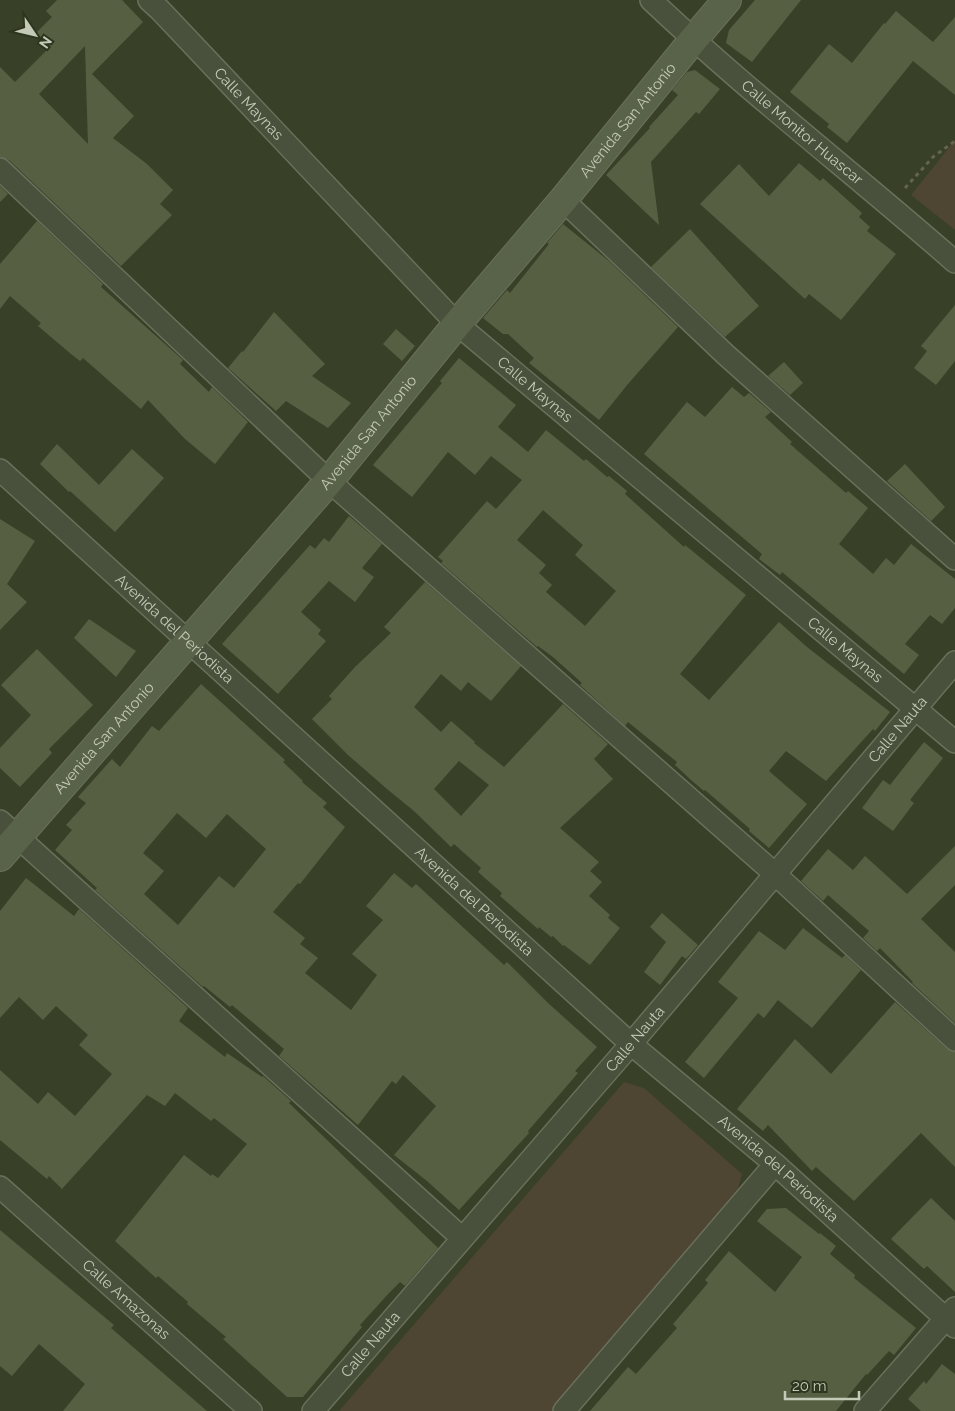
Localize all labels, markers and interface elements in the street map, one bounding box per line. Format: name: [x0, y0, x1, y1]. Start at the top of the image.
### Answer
north arrow: [10, 10, 60, 60]
text: N: [36, 33, 55, 51]
street label: Avenida San Antonio: [576, 59, 680, 181]
street label: Calle Maynas: [210, 64, 287, 144]
street label: Calle Monitor Huascar: [738, 76, 867, 189]
street label: Calle Maynas: [494, 353, 576, 426]
street label: Avenida San Antonio: [316, 372, 421, 494]
street label: Avenida del Periodista: [112, 570, 238, 687]
street label: Calle Maynas: [804, 613, 887, 687]
street label: Avenida San Antonio: [50, 678, 158, 798]
street label: Calle Nauta: [865, 693, 931, 766]
street label: Avenida del Periodista: [411, 843, 537, 960]
street label: Calle Nauta: [602, 1002, 668, 1076]
street label: Avenida del Periodista: [714, 1111, 842, 1226]
street label: Calle Amazonas: [79, 1256, 174, 1343]
street label: Calle Nauta: [337, 1308, 404, 1381]
scale bar: [785, 1368, 859, 1400]
text: 20 m: [792, 1377, 827, 1395]

